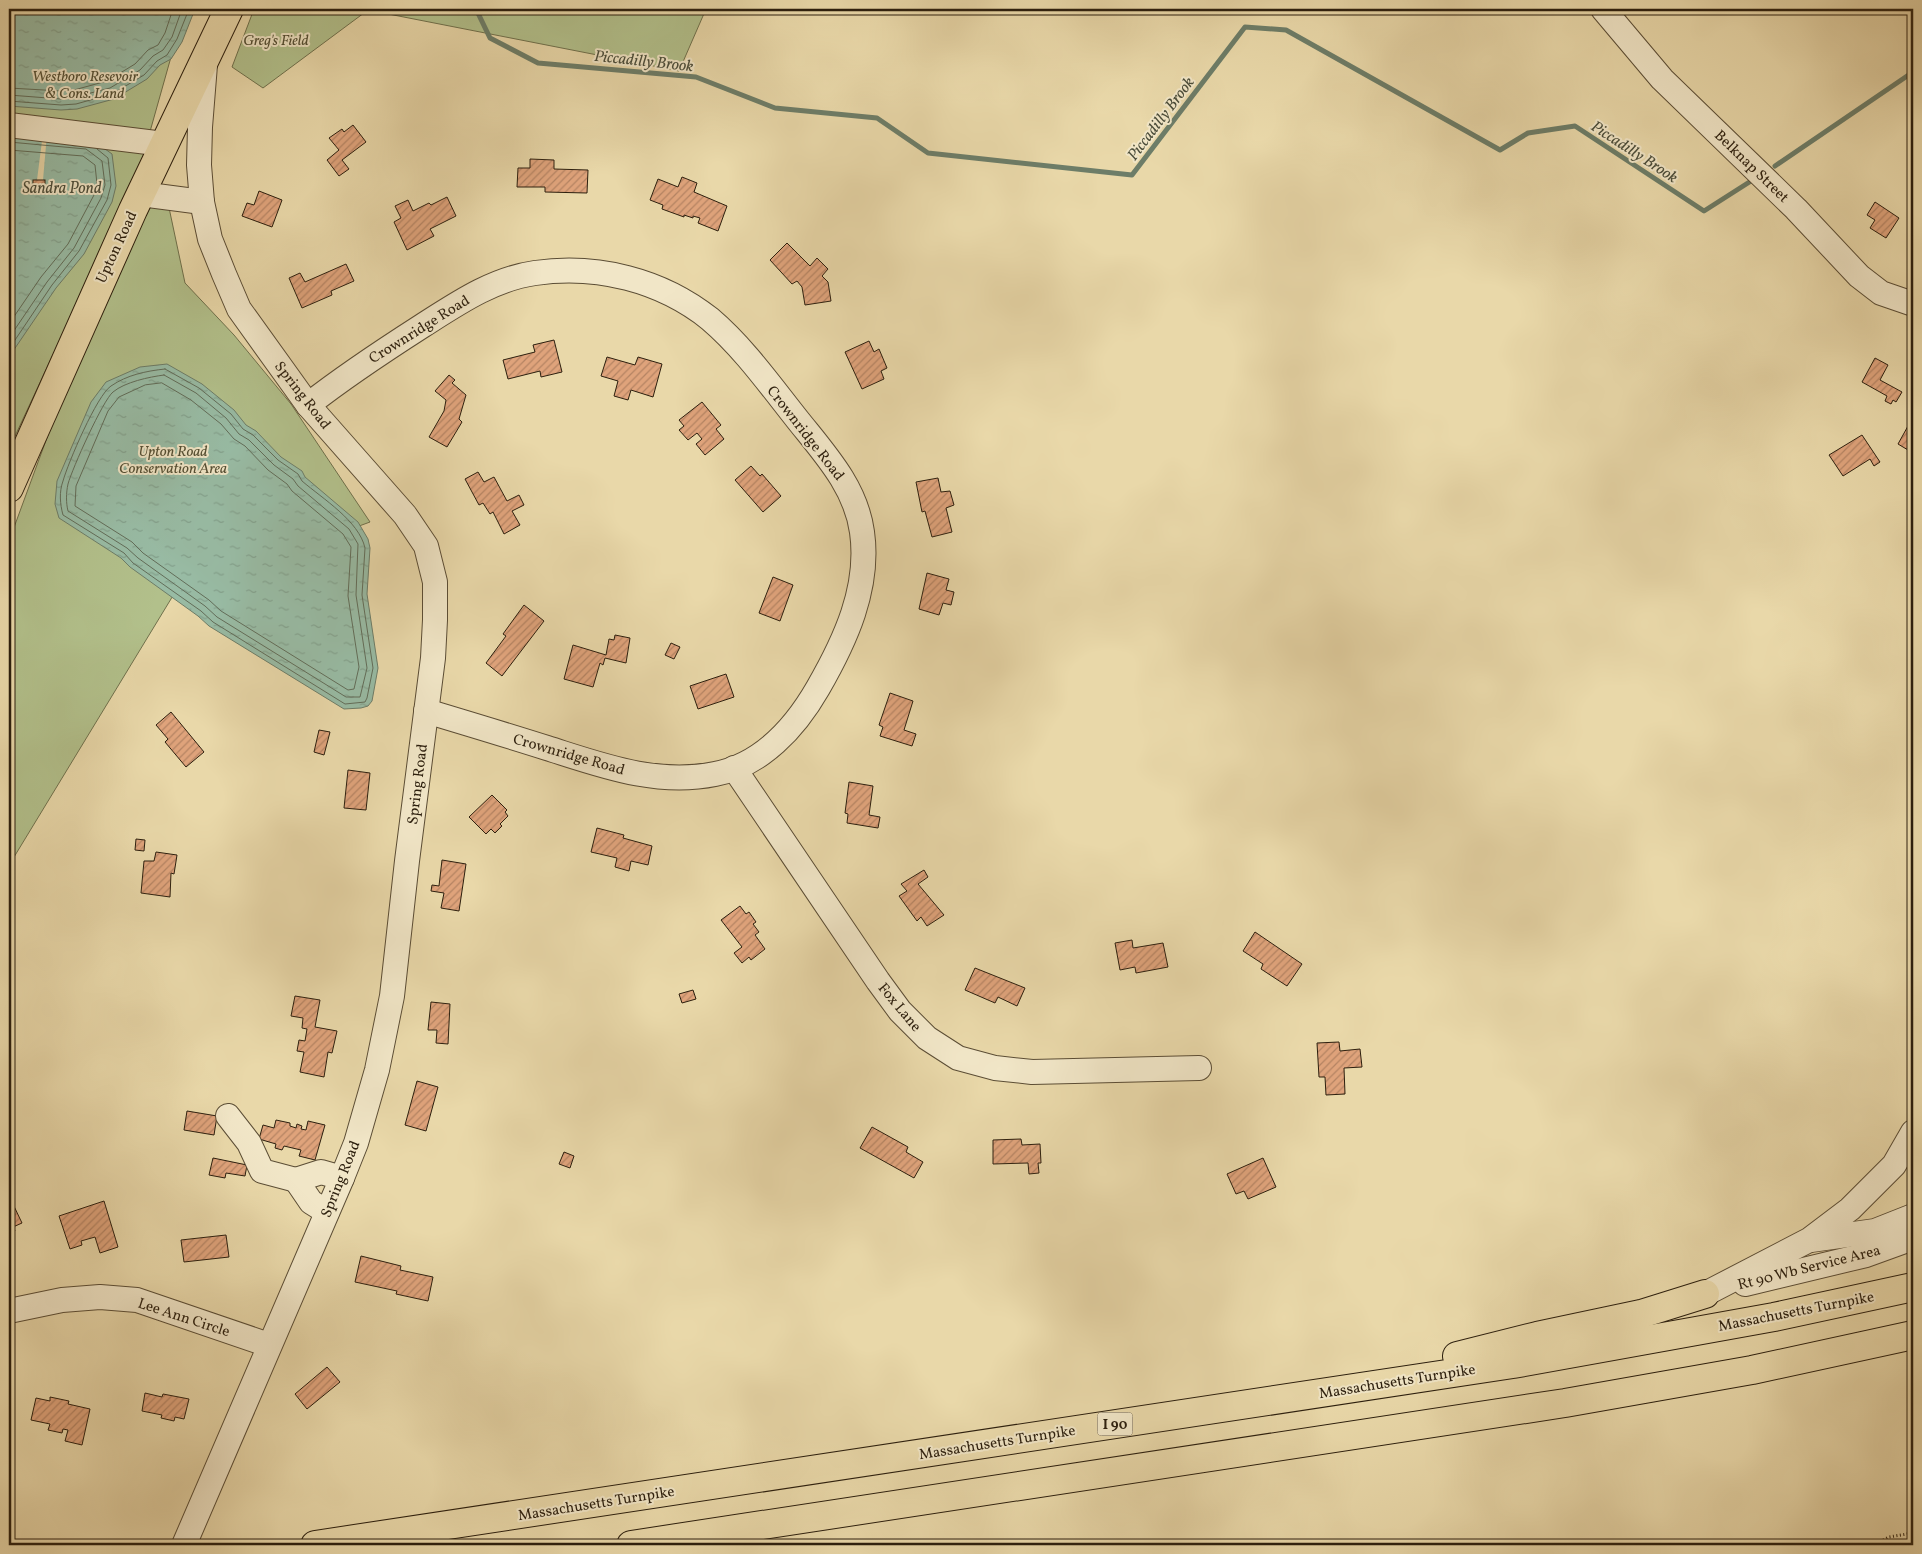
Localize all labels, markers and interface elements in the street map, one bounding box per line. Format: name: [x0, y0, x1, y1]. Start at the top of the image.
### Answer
park label: Greg's Field: [243, 31, 309, 52]
water label: Piccadilly Brook: [593, 46, 695, 78]
park label: Westboro Resevoir & Cons. Land: [32, 67, 138, 105]
water label: Piccadilly Brook: [1123, 72, 1201, 166]
water label: Piccadilly Brook: [1586, 116, 1682, 189]
street label: Belknap Street: [1709, 126, 1793, 208]
water label: Sandra Pond: [22, 178, 102, 200]
street label: Upton Road: [91, 208, 143, 287]
street label: Crownridge Road: [365, 291, 474, 370]
street label: Spring Road: [269, 357, 335, 434]
street label: Crownridge Road: [761, 382, 849, 486]
park label: Upton Road Conservation Area: [119, 442, 227, 480]
street label: Crownridge Road: [510, 729, 627, 781]
street label: Spring Road: [403, 743, 434, 826]
street label: Fox Lane: [872, 979, 926, 1037]
street label: Spring Road: [316, 1138, 366, 1221]
street label: Rt 90 Wb Service Area: [1736, 1241, 1883, 1296]
street label: Massachusetts Turnpike: [1717, 1287, 1876, 1338]
street label: Lee Ann Circle: [135, 1294, 232, 1343]
street label: Massachusetts Turnpike: [1317, 1360, 1477, 1405]
road number: I 90: [1098, 1412, 1132, 1436]
street label: Massachusetts Turnpike: [917, 1421, 1077, 1466]
street label: Massachusetts Turnpike: [516, 1482, 676, 1527]

